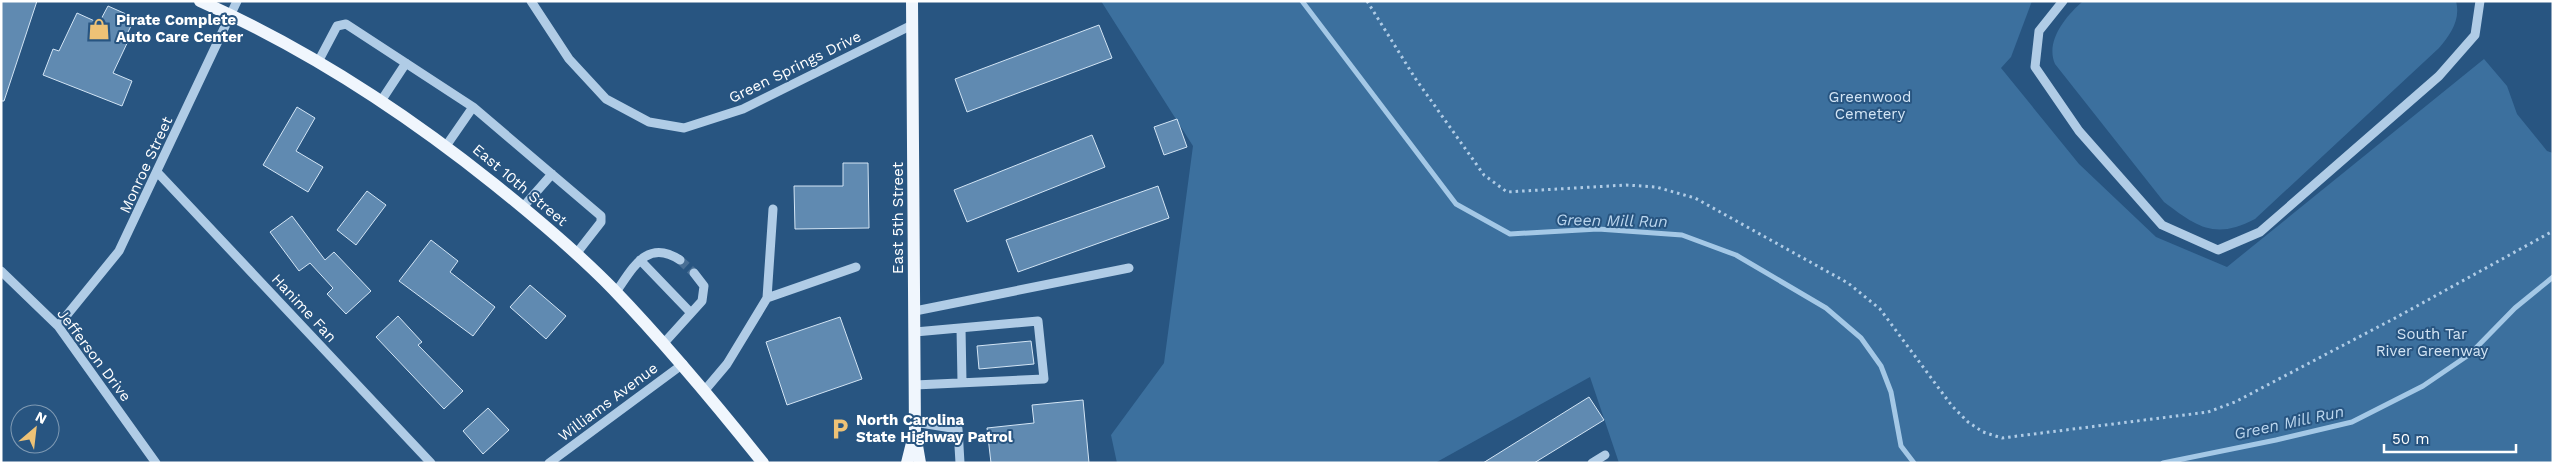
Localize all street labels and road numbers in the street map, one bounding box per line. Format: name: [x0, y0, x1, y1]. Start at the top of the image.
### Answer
street label: Green Springs Drive: [726, 27, 864, 107]
street label: Monroe Street: [116, 113, 177, 216]
street label: East 10th Street: [469, 140, 572, 230]
street label: East 5th Street: [889, 161, 907, 274]
street label: Hanime Fan: [268, 270, 340, 346]
street label: Jefferson Drive: [53, 305, 135, 405]
street label: Williams Avenue: [555, 359, 661, 445]

